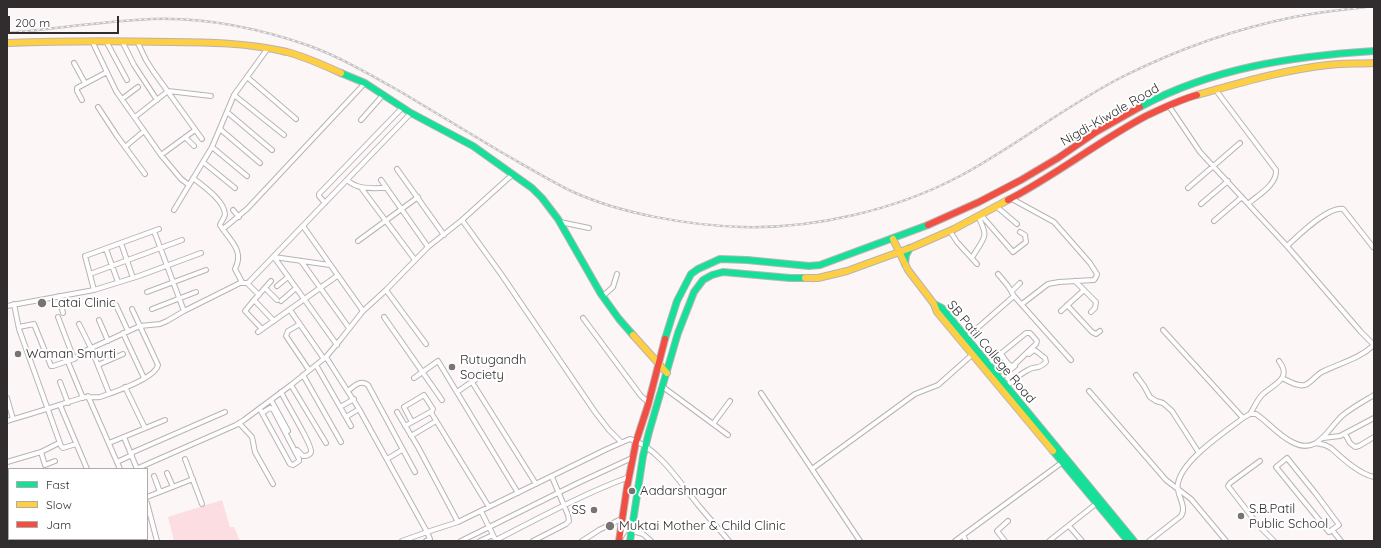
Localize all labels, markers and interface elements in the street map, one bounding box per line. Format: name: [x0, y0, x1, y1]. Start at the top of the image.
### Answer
scale bar: [10, 8, 121, 34]
text: 200 m: [15, 15, 50, 30]
street label: Nigdi-Kiwale Road: [1058, 80, 1162, 150]
place label: Latai Clinic: [51, 295, 116, 311]
marker: Latai Clinic: [36, 297, 48, 309]
street label: SB Patil College Road: [944, 298, 1038, 406]
place label: Waman Smurti: [26, 346, 116, 362]
marker: Waman Smurti: [13, 349, 23, 359]
place label: Rutugandh Society: [460, 352, 526, 383]
marker: Rutugandh Society: [447, 362, 457, 372]
legend: [8, 468, 148, 540]
text: Fast: [46, 477, 70, 492]
place label: Aadarshnagar: [640, 483, 727, 499]
marker: Aadarshnagar: [627, 486, 637, 496]
text: Slow: [46, 497, 72, 512]
place label: S.B.Patil Public School: [1249, 501, 1328, 532]
place label: SS: [571, 502, 586, 518]
marker: SS: [589, 505, 599, 515]
marker: S.B.Patil Public School: [1236, 511, 1246, 521]
text: Jam: [46, 517, 71, 532]
place label: Muktai Mother & Child Clinic: [619, 518, 786, 534]
marker: Muktai Mother & Child Clinic: [604, 520, 616, 532]

